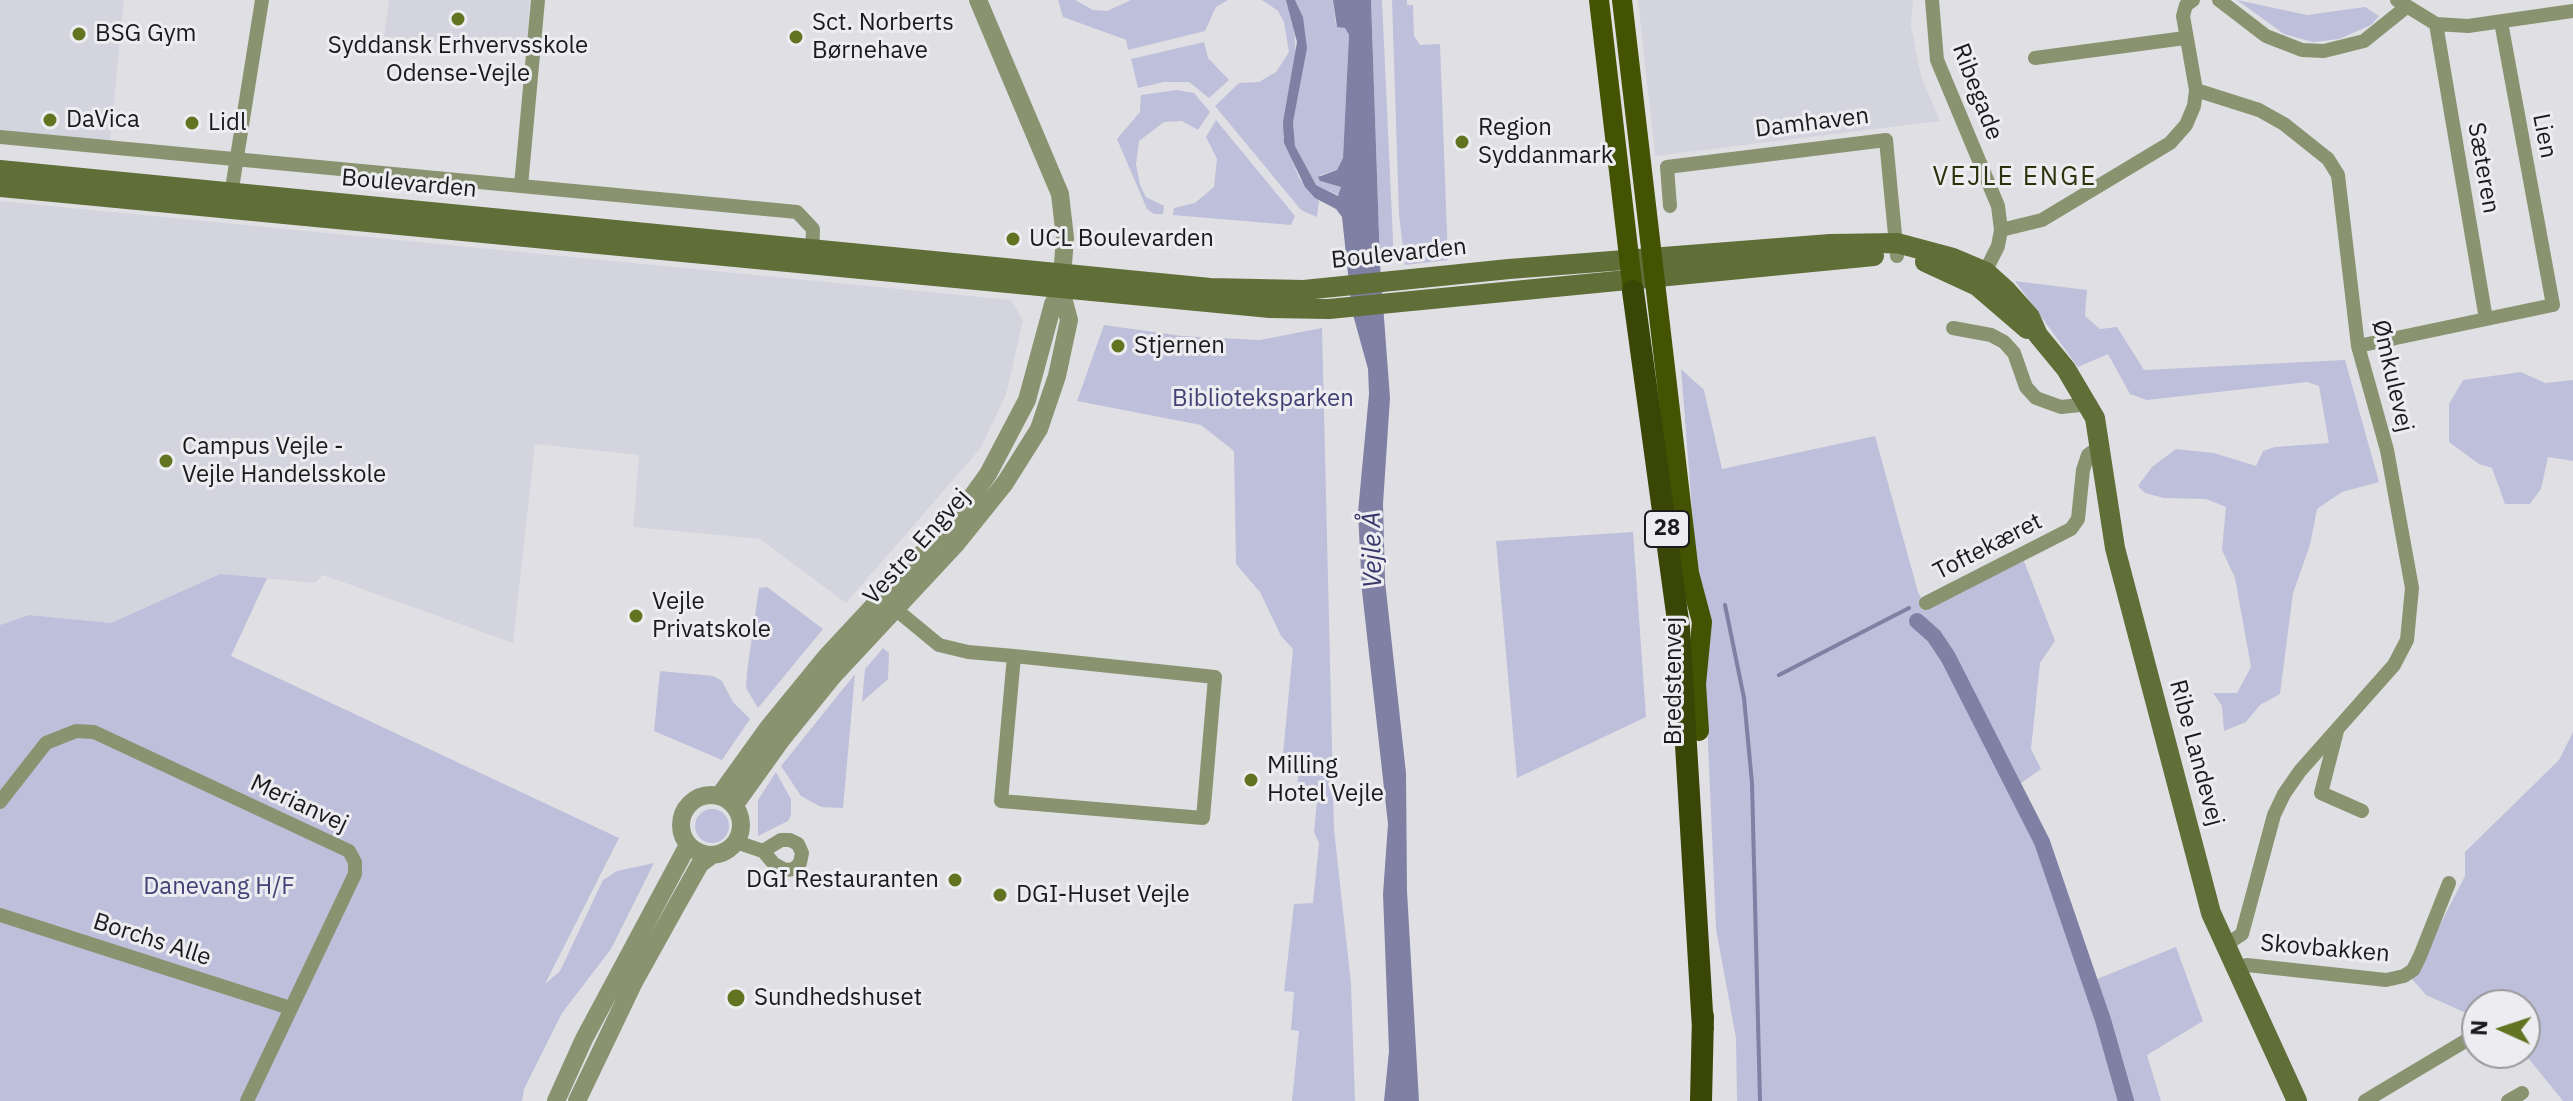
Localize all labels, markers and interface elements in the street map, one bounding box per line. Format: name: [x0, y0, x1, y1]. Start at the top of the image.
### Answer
place label: Sct. Norberts Børnehave: [812, 9, 954, 65]
marker: Syddansk Erhvervsskole Odense-Vejle: [449, 10, 467, 28]
place label: BSG Gym: [95, 20, 197, 48]
marker: BSG Gym: [70, 25, 88, 43]
marker: Sct. Norberts Børnehave: [787, 28, 805, 46]
place label: Syddansk Erhvervsskole Odense-Vejle: [328, 32, 588, 88]
street label: Ribegade: [1945, 40, 2009, 144]
street label: Damhaven: [1753, 102, 1871, 144]
place label: DaVica: [66, 106, 140, 134]
place label: Lidl: [208, 109, 246, 137]
marker: DaVica: [41, 111, 59, 129]
street label: Lien: [2526, 111, 2562, 161]
marker: Lidl: [183, 114, 201, 132]
place label: Region Syddanmark: [1478, 114, 1613, 170]
street label: Sæteren: [2461, 120, 2505, 216]
marker: Region Syddanmark: [1453, 133, 1471, 151]
district label: VEJLE ENGE: [1933, 161, 2097, 193]
street label: Boulevarden: [340, 164, 478, 204]
place label: UCL Boulevarden: [1029, 225, 1214, 253]
marker: UCL Boulevarden: [1004, 230, 1022, 248]
street label: Boulevarden: [1330, 233, 1468, 275]
street label: Ømkulevej: [2365, 317, 2419, 435]
place label: Stjernen: [1134, 332, 1225, 360]
marker: Stjernen: [1109, 337, 1127, 355]
park label: Biblioteksparken: [1172, 385, 1354, 413]
place label: Campus Vejle - Vejle Handelsskole: [182, 433, 386, 489]
marker: Campus Vejle - Vejle Handelsskole: [157, 452, 175, 470]
street label: Vestre Engvej: [858, 483, 976, 611]
street label: Toftekæret: [1929, 507, 2047, 587]
water label: Vejle Å: [1357, 511, 1389, 589]
road number: 28: [1645, 511, 1689, 547]
place label: Vejle Privatskole: [652, 588, 771, 644]
marker: Vejle Privatskole: [627, 607, 645, 625]
street label: Bredstenvej: [1660, 617, 1688, 745]
street label: Ribe Landevej: [2163, 677, 2229, 829]
place label: Milling Hotel Vejle: [1267, 752, 1384, 808]
street label: Merianvej: [246, 769, 352, 839]
marker: Milling Hotel Vejle: [1242, 771, 1260, 789]
place label: DGI Restauranten: [746, 866, 939, 894]
marker: DGI Restauranten: [946, 871, 964, 889]
park label: Danevang H/F: [143, 873, 295, 901]
place label: DGI-Huset Vejle: [1016, 881, 1190, 909]
marker: DGI-Huset Vejle: [991, 886, 1009, 904]
street label: Borchs Alle: [89, 907, 215, 973]
street label: Skovbakken: [2259, 929, 2391, 969]
place label: Sundhedshuset: [754, 984, 922, 1012]
marker: Sundhedshuset: [725, 987, 747, 1009]
north arrow: [2461, 989, 2541, 1069]
text: N: [2464, 1019, 2493, 1037]

